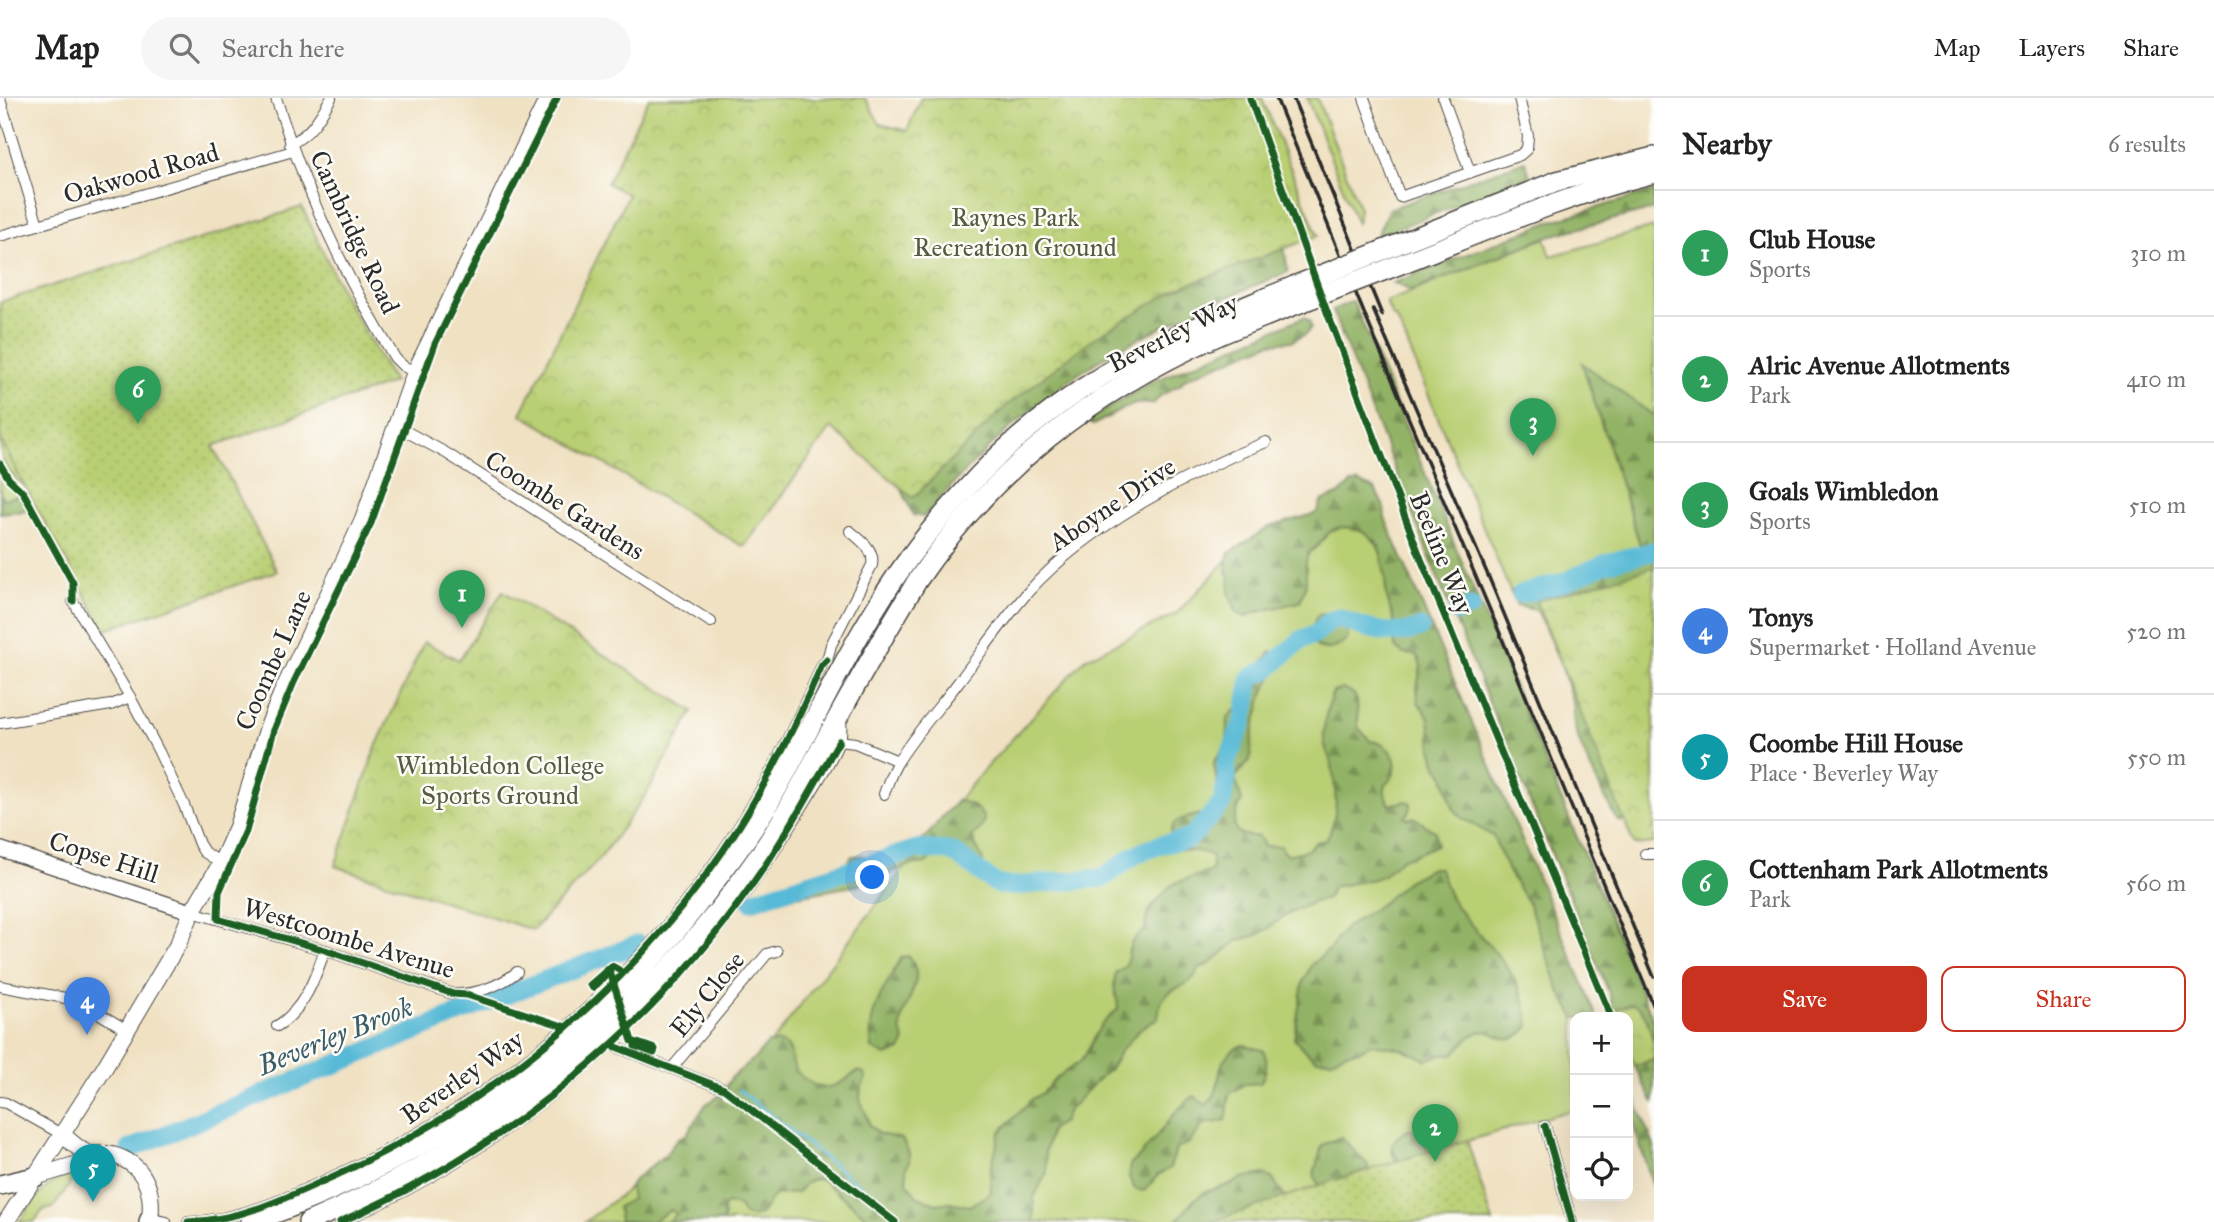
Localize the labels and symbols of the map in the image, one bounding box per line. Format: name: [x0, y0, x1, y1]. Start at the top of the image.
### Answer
street label: Oakwood Road: [60, 136, 222, 210]
street label: Cambridge Road: [303, 145, 407, 319]
park label: Raynes Park Recreation Ground: [913, 201, 1117, 263]
street label: Beverley Way: [1102, 286, 1244, 380]
pin: 6: [115, 366, 161, 424]
pin: 3: [1510, 398, 1556, 456]
street label: Coombe Gardens: [479, 443, 651, 567]
street label: Aboyne Drive: [1042, 450, 1182, 559]
street label: Beeline Way: [1403, 487, 1481, 620]
pin: 1: [439, 570, 485, 628]
street label: Coombe Lane: [228, 585, 318, 735]
park label: Wimbledon College Sports Ground: [396, 749, 604, 811]
street label: Copse Hill: [45, 824, 163, 890]
your location: [855, 860, 889, 894]
street label: Westcoombe Avenue: [239, 891, 459, 985]
street label: Ely Close: [663, 944, 751, 1043]
pin: 4: [64, 977, 110, 1035]
water label: Beverley Brook: [250, 989, 418, 1084]
street label: Beverley Way: [395, 1023, 530, 1131]
pin: 2: [1412, 1104, 1458, 1162]
pin: 5: [70, 1144, 116, 1202]

